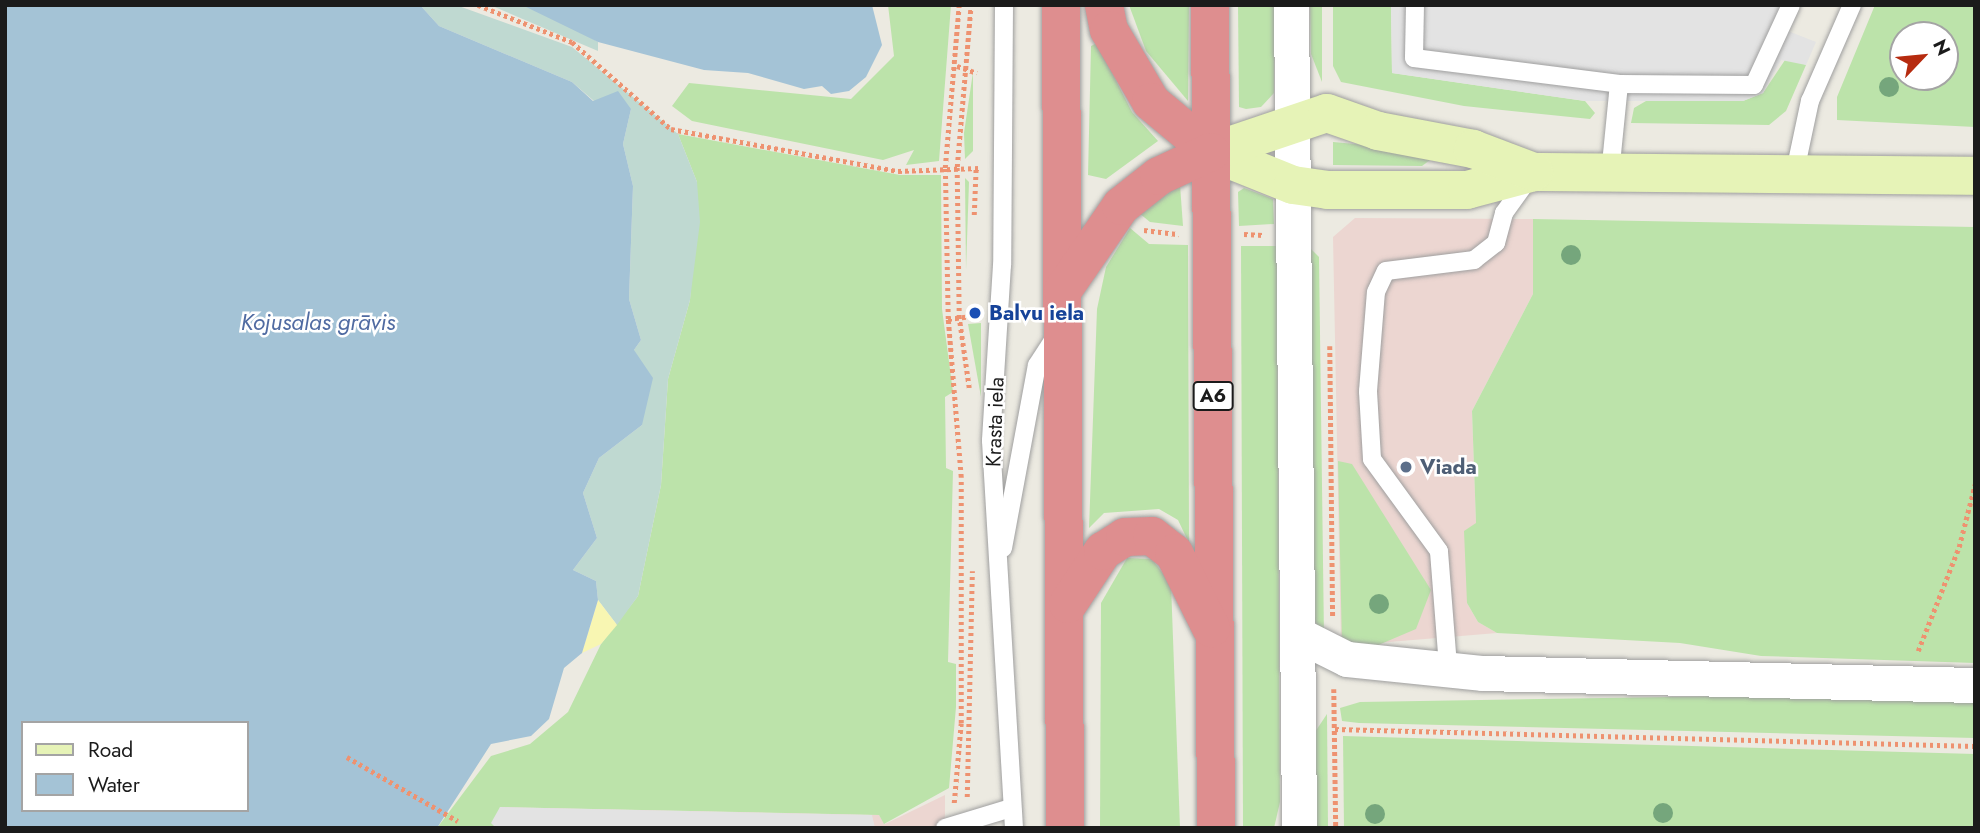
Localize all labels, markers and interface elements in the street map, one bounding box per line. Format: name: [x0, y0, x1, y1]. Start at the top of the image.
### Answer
north arrow: [1889, 21, 1959, 91]
text: N: [1926, 35, 1957, 60]
place label: Balvu iela: [989, 300, 1084, 326]
marker: Balvu iela: [967, 305, 983, 321]
water label: Kojusalas grāvis: [241, 308, 395, 336]
street label: Krasta iela: [981, 376, 1009, 468]
road number: A6: [1192, 380, 1234, 412]
place label: Viada: [1420, 454, 1477, 480]
marker: Viada: [1398, 459, 1414, 475]
legend: [21, 721, 248, 812]
text: Road: [88, 735, 133, 765]
text: Water: [88, 770, 140, 800]

